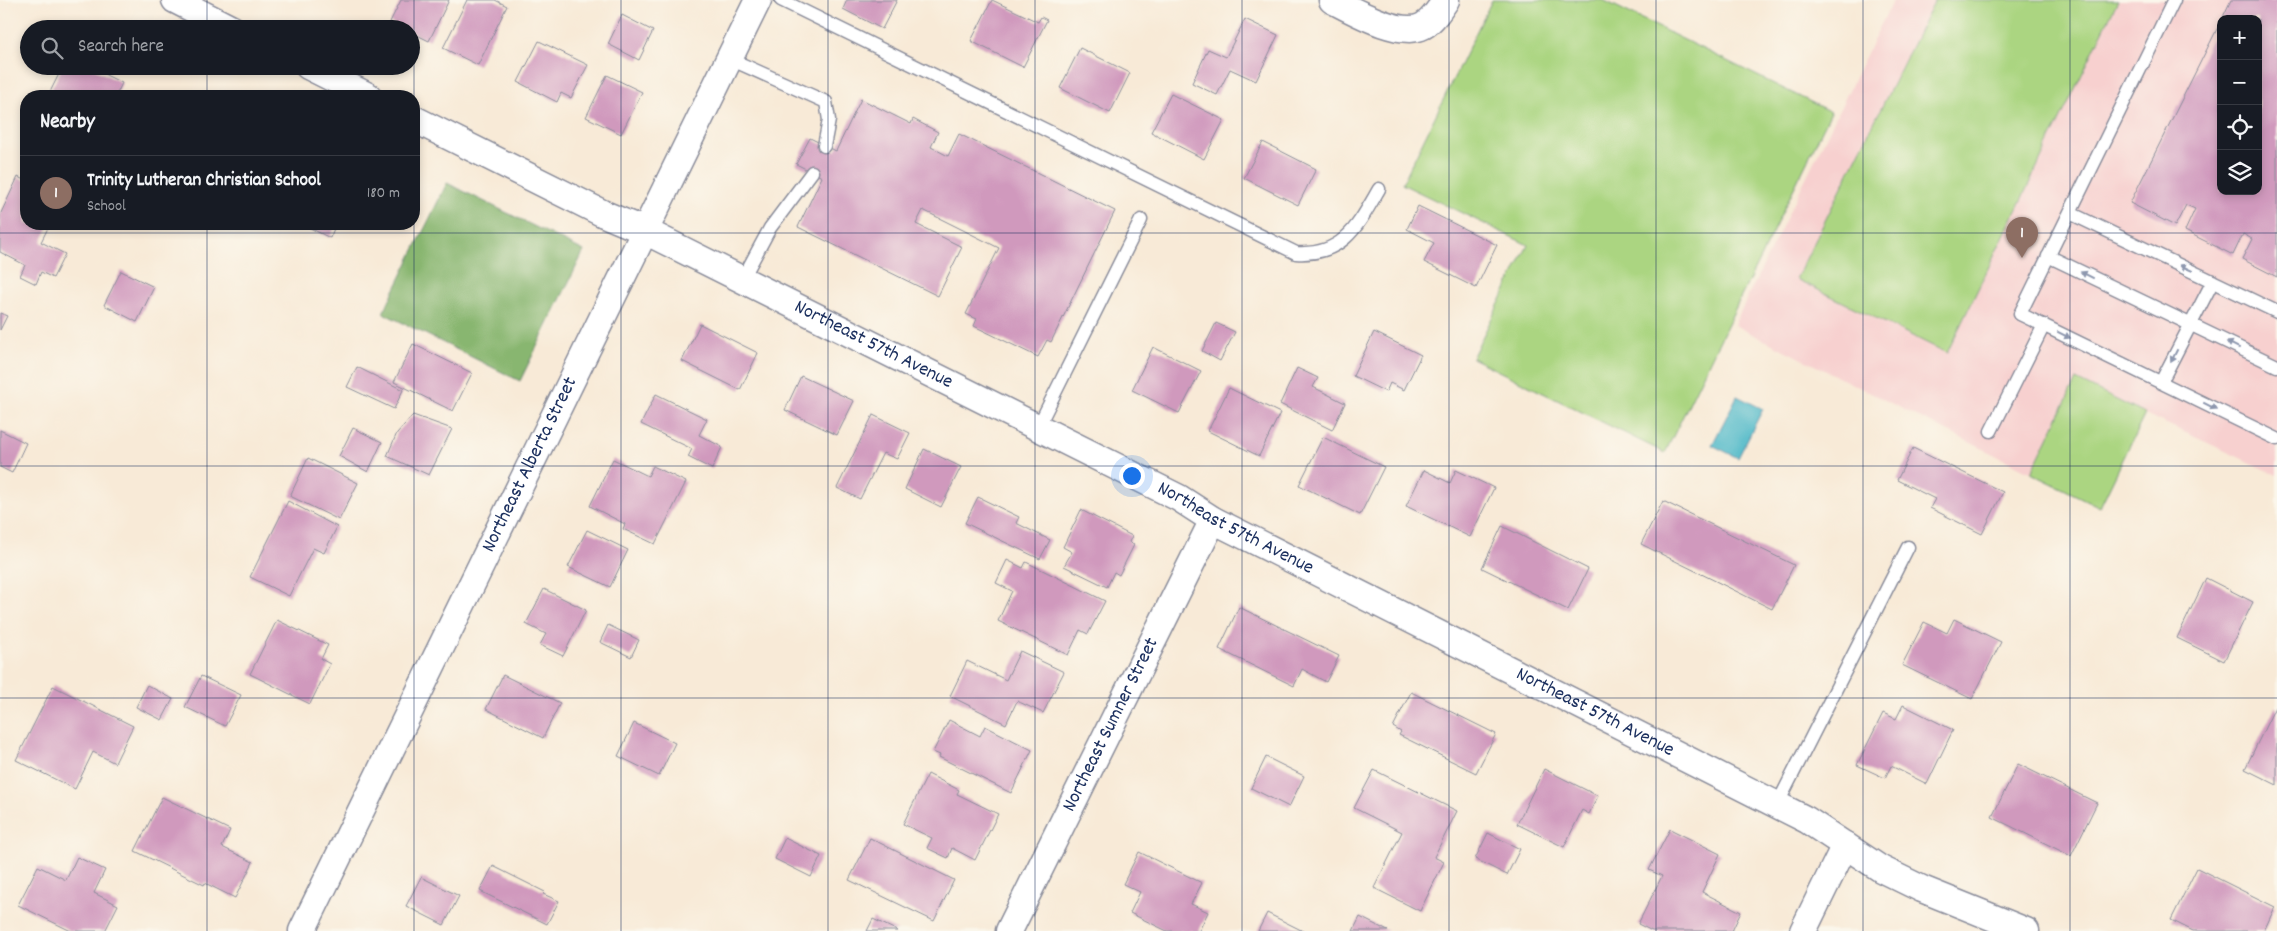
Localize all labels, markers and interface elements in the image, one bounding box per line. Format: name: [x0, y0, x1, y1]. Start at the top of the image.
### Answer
map controls: [2217, 15, 2262, 195]
button: +: [2217, 15, 2262, 60]
search box: [20, 20, 420, 75]
icon: search: [38, 34, 66, 62]
text: Search here: [78, 34, 164, 61]
button: −: [2217, 60, 2262, 105]
button: locate: [2217, 105, 2262, 150]
text: Nearby: [40, 108, 95, 138]
button: layers: [2217, 150, 2262, 195]
text: Trinity Lutheran Christian School: [87, 168, 321, 195]
text: 1: [54, 182, 58, 205]
text: 180 m: [367, 182, 400, 205]
text: School: [87, 195, 126, 218]
pin: 1: [2006, 217, 2038, 258]
one-way arrow: [2178, 264, 2193, 273]
one-way arrow: [2080, 270, 2094, 278]
street label: Northeast 57th Avenue: [789, 294, 958, 397]
one-way arrow: [2057, 331, 2071, 339]
one-way arrow: [2226, 341, 2240, 349]
one-way arrow: [2170, 349, 2178, 363]
street label: Northeast Alberta Street: [475, 373, 585, 557]
one-way arrow: [2203, 402, 2217, 410]
your location: [1119, 463, 1145, 489]
street label: Northeast 57th Avenue: [1152, 475, 1318, 582]
street label: Northeast Sumner Street: [1056, 633, 1166, 817]
street label: Northeast 57th Avenue: [1511, 661, 1679, 765]

